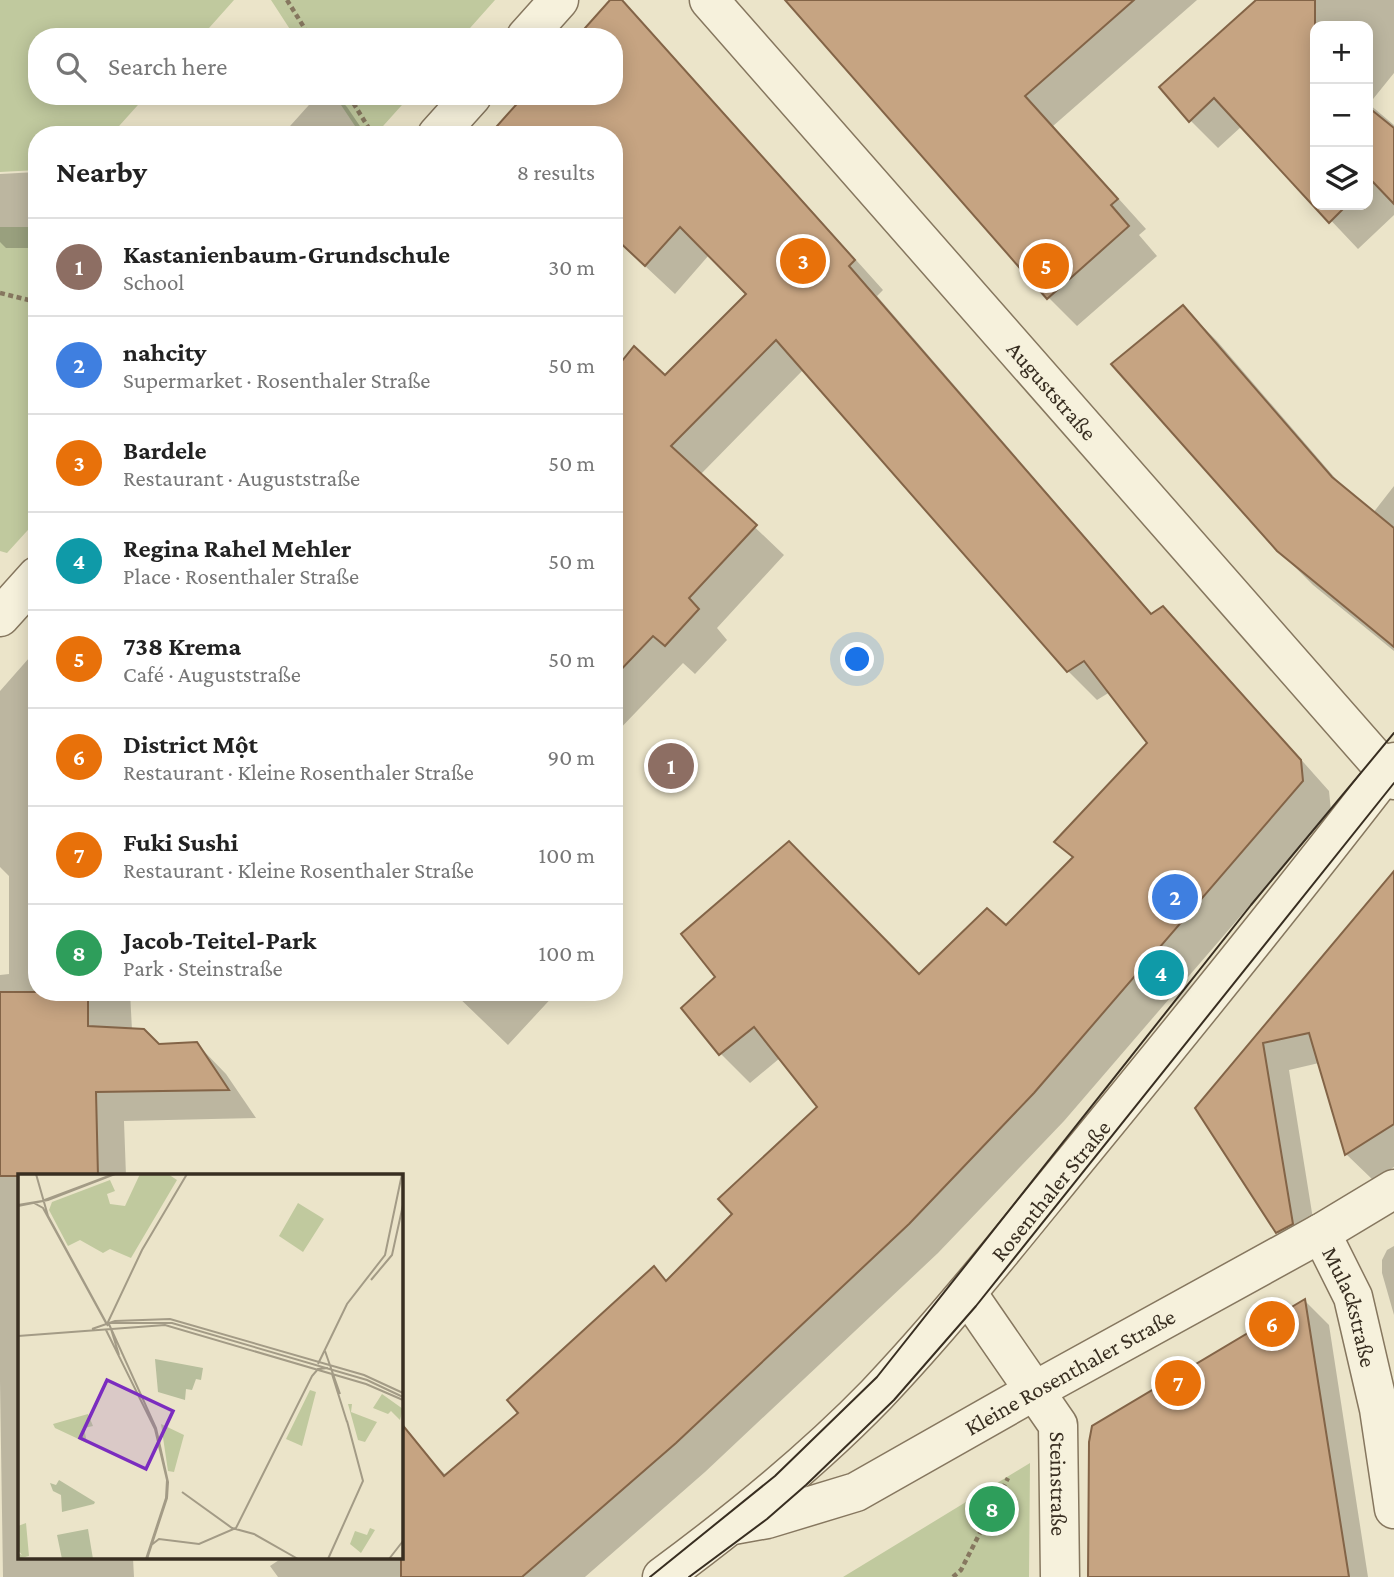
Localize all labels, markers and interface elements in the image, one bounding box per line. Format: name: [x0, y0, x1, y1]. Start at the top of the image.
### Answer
map controls: [1310, 21, 1373, 210]
button: +: [1310, 21, 1373, 84]
search box: [28, 28, 623, 105]
icon: search: [52, 48, 90, 86]
text: Search here: [108, 52, 227, 81]
button: −: [1310, 84, 1373, 147]
button: layers: [1310, 147, 1373, 210]
text: Nearby: [56, 155, 147, 188]
text: 8 results: [517, 159, 595, 185]
pin: 3: [780, 235, 826, 287]
text: Kastanienbaum-Grundschule: [123, 240, 450, 269]
pin: 5: [1023, 240, 1069, 292]
text: 1: [75, 254, 83, 280]
text: 30 m: [548, 254, 595, 280]
text: School: [123, 269, 184, 295]
street label: Auguststraße: [1002, 336, 1102, 445]
text: nahcity: [123, 338, 206, 367]
text: 2: [73, 352, 85, 378]
text: 50 m: [548, 352, 595, 378]
text: Supermarket · Rosenthaler Straße: [123, 367, 430, 393]
text: Bardele: [123, 436, 207, 465]
text: 3: [73, 450, 85, 476]
text: 50 m: [548, 450, 595, 476]
text: Restaurant · Auguststraße: [123, 465, 360, 491]
text: Regina Rahel Mehler: [123, 534, 351, 563]
text: 4: [73, 548, 85, 574]
text: 50 m: [548, 548, 595, 574]
text: Place · Rosenthaler Straße: [123, 563, 359, 589]
text: 738 Krema: [123, 632, 241, 661]
your location: [840, 642, 874, 676]
text: 5: [73, 646, 85, 672]
text: 50 m: [548, 646, 595, 672]
text: Café · Auguststraße: [123, 661, 301, 687]
text: District Một: [123, 730, 258, 759]
pin: 1: [648, 740, 694, 792]
text: 6: [73, 744, 85, 770]
text: 90 m: [548, 744, 595, 770]
text: Restaurant · Kleine Rosenthaler Straße: [123, 759, 474, 785]
text: Fuki Sushi: [123, 828, 238, 857]
text: 7: [73, 842, 85, 868]
text: 100 m: [539, 842, 595, 868]
text: Restaurant · Kleine Rosenthaler Straße: [123, 857, 474, 883]
pin: 2: [1152, 871, 1198, 923]
text: Jacob-Teitel-Park: [123, 926, 316, 955]
text: 8: [72, 940, 86, 966]
text: 100 m: [539, 940, 595, 966]
pin: 4: [1138, 947, 1184, 999]
text: Park · Steinstraße: [123, 955, 283, 981]
street label: Rosenthaler Straße: [985, 1115, 1116, 1267]
inset map: [18, 1174, 402, 1560]
street label: Mulackstraße: [1317, 1242, 1382, 1370]
pin: 6: [1249, 1298, 1295, 1350]
street label: Kleine Rosenthaler Straße: [960, 1303, 1180, 1441]
pin: 7: [1155, 1357, 1201, 1409]
street label: Steinstraße: [1045, 1431, 1072, 1536]
pin: 8: [969, 1483, 1015, 1535]

